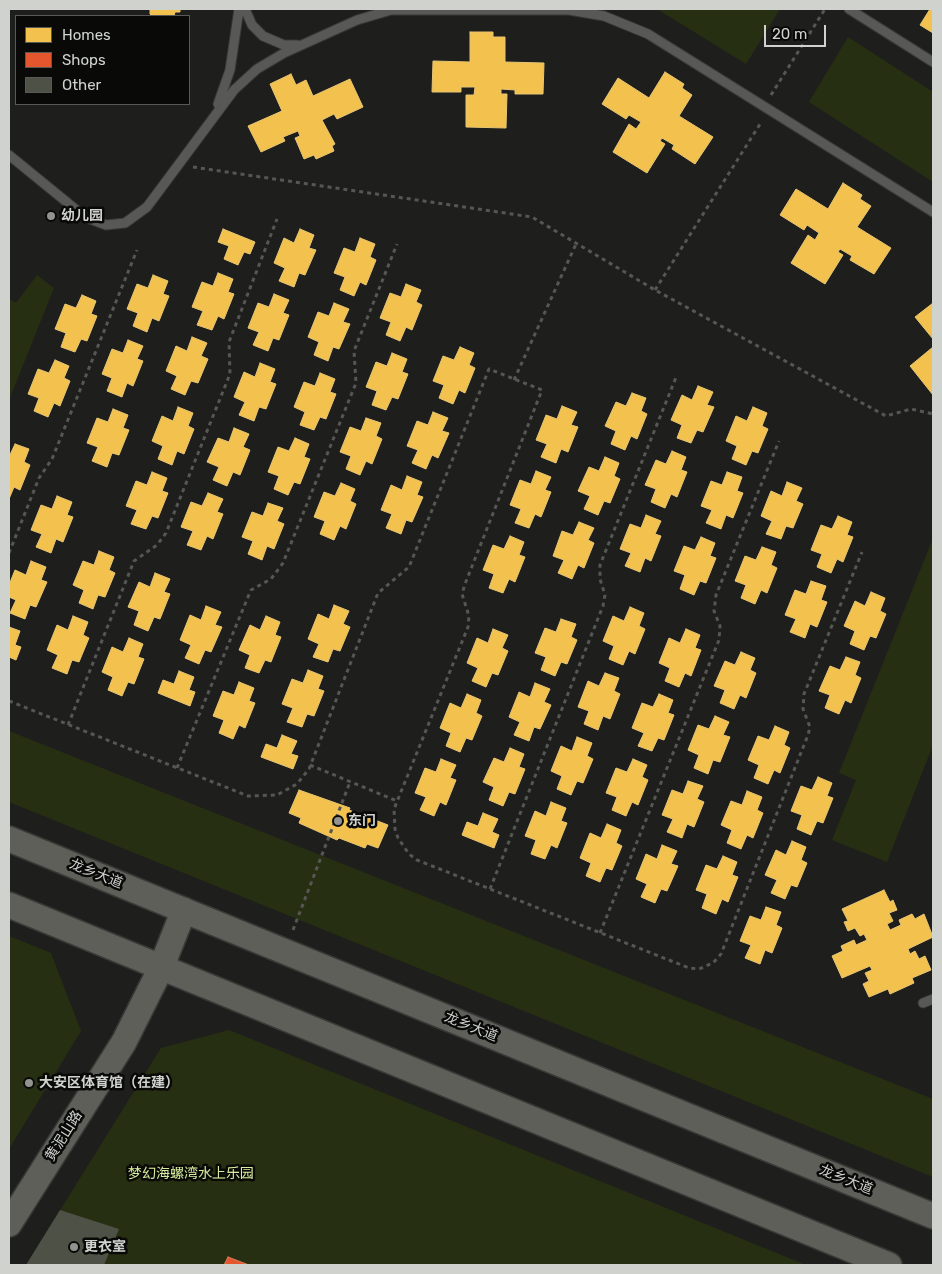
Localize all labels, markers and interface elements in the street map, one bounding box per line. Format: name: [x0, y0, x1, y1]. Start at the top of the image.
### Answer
legend: [15, 15, 190, 105]
scale bar: [767, 15, 830, 47]
text: 20 m: [772, 25, 807, 43]
text: Homes: [62, 26, 111, 44]
text: Shops: [62, 51, 106, 69]
text: Other: [62, 76, 101, 94]
place label: 幼儿园: [61, 208, 103, 224]
marker: 幼儿园: [45, 210, 57, 222]
place label: 东门: [348, 813, 376, 829]
marker: 东门: [332, 815, 344, 827]
street label: 龙乡大道: [67, 856, 125, 892]
street label: 龙乡大道: [442, 1009, 500, 1045]
place label: 大安区体育馆（在建）: [39, 1075, 179, 1091]
marker: 大安区体育馆（在建）: [23, 1077, 35, 1089]
street label: 黄泥山路: [42, 1108, 86, 1164]
street label: 龙乡大道: [817, 1162, 875, 1198]
park label: 梦幻海螺湾水上乐园: [128, 1166, 254, 1182]
place label: 更衣室: [84, 1239, 126, 1255]
marker: 更衣室: [68, 1241, 80, 1253]

